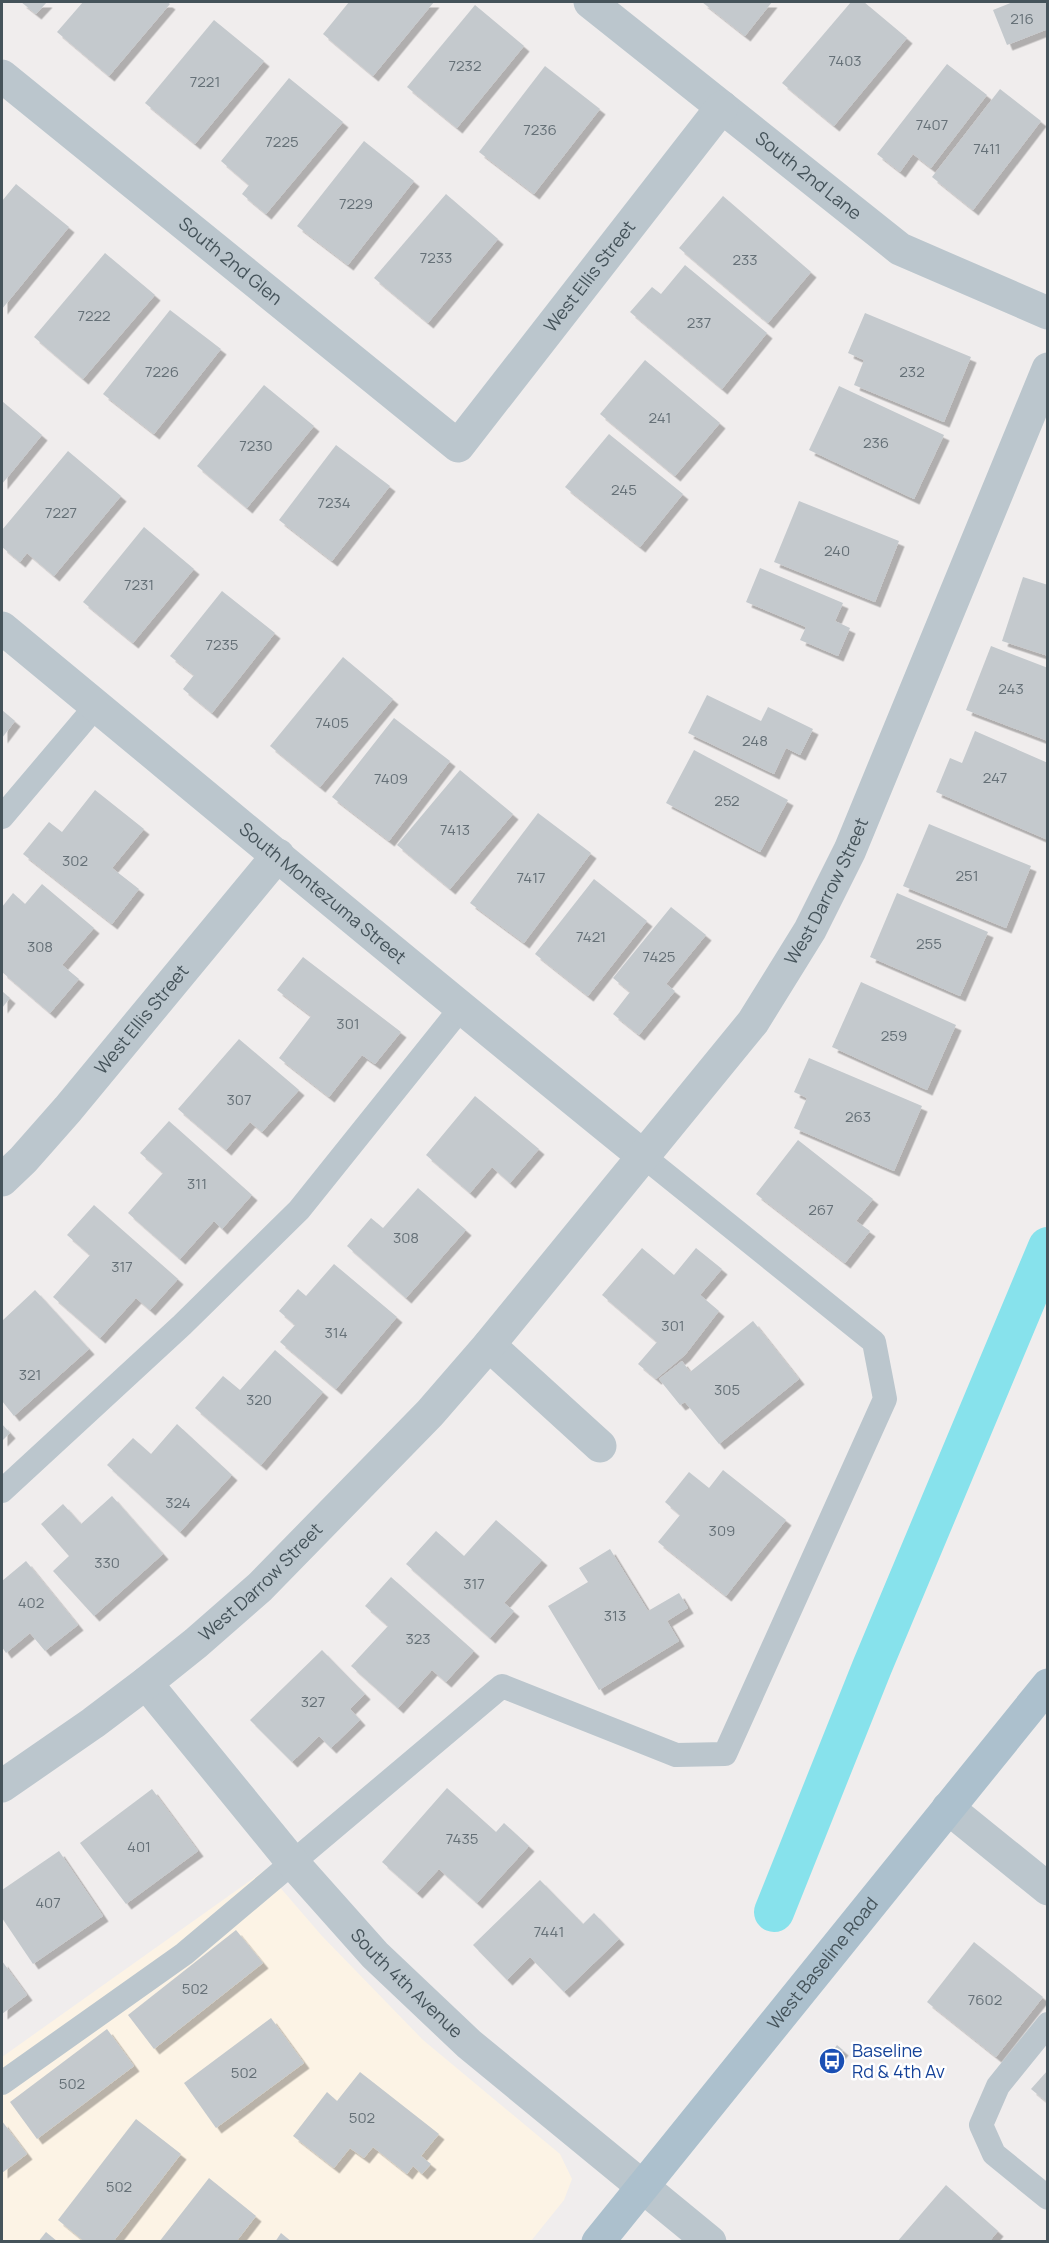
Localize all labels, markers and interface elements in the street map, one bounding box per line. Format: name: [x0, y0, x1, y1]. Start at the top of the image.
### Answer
house number: 216: [1010, 8, 1034, 29]
house number: 7403: [828, 50, 862, 71]
house number: 7232: [449, 55, 481, 76]
house number: 7221: [190, 71, 220, 92]
house number: 7407: [916, 114, 948, 135]
house number: 7236: [523, 119, 557, 140]
street label: South 2nd Lane: [751, 125, 867, 225]
house number: 7225: [265, 131, 299, 152]
house number: 7411: [973, 138, 1001, 159]
house number: 7229: [339, 193, 373, 214]
street label: South 2nd Glen: [174, 211, 288, 310]
street label: West Ellis Street: [538, 215, 640, 337]
house number: 7233: [420, 247, 452, 268]
house number: 233: [732, 249, 758, 270]
house number: 7222: [77, 305, 111, 326]
house number: 237: [687, 312, 711, 333]
house number: 7226: [145, 361, 179, 382]
house number: 232: [899, 361, 925, 382]
house number: 241: [649, 407, 671, 428]
house number: 236: [863, 432, 889, 453]
house number: 7230: [239, 435, 273, 456]
house number: 245: [611, 479, 637, 500]
house number: 7234: [317, 492, 351, 513]
house number: 7227: [45, 502, 77, 523]
house number: 240: [824, 540, 850, 561]
house number: 7231: [124, 574, 154, 595]
house number: 7235: [205, 634, 239, 655]
house number: 243: [998, 678, 1024, 699]
house number: 7405: [315, 712, 349, 733]
house number: 248: [742, 730, 768, 751]
house number: 247: [983, 767, 1007, 788]
house number: 7409: [374, 768, 408, 789]
house number: 252: [714, 790, 740, 811]
street label: West Darrow Street: [778, 814, 873, 969]
street label: South Montezuma Street: [234, 816, 412, 969]
house number: 7413: [440, 819, 470, 840]
house number: 302: [62, 850, 88, 871]
house number: 251: [955, 865, 979, 886]
house number: 7417: [516, 867, 546, 888]
house number: 7421: [576, 926, 606, 947]
house number: 255: [916, 933, 942, 954]
house number: 308: [27, 936, 53, 957]
house number: 7425: [643, 946, 676, 967]
street label: West Ellis Street: [89, 959, 194, 1079]
house number: 301: [336, 1013, 360, 1034]
house number: 259: [881, 1025, 907, 1046]
house number: 307: [227, 1089, 251, 1110]
house number: 263: [845, 1106, 871, 1127]
house number: 311: [187, 1173, 207, 1194]
house number: 267: [808, 1199, 834, 1220]
house number: 308: [393, 1227, 419, 1248]
house number: 317: [111, 1256, 133, 1277]
house number: 301: [661, 1315, 685, 1336]
house number: 314: [325, 1322, 348, 1343]
house number: 321: [19, 1364, 41, 1385]
house number: 305: [714, 1379, 740, 1400]
house number: 320: [246, 1389, 272, 1410]
house number: 324: [165, 1492, 191, 1513]
street label: West Darrow Street: [193, 1517, 327, 1646]
house number: 309: [709, 1520, 735, 1541]
house number: 330: [94, 1552, 120, 1573]
house number: 317: [463, 1573, 485, 1594]
house number: 402: [18, 1592, 44, 1613]
house number: 313: [604, 1605, 626, 1626]
house number: 323: [405, 1628, 431, 1649]
house number: 327: [301, 1691, 325, 1712]
house number: 7435: [446, 1828, 478, 1849]
house number: 401: [127, 1836, 151, 1857]
house number: 407: [35, 1892, 61, 1913]
street label: West Baseline Road: [761, 1892, 883, 2034]
house number: 7441: [534, 1921, 564, 1942]
street label: South 4th Avenue: [346, 1923, 468, 2043]
house number: 502: [182, 1978, 208, 1999]
house number: 7602: [968, 1989, 1002, 2010]
place label: Baseline Rd & 4th Av: [852, 2038, 945, 2083]
bus stop icon: Baseline Rd & 4th Av: [817, 2046, 847, 2076]
house number: 502: [231, 2062, 257, 2083]
house number: 502: [59, 2073, 85, 2094]
house number: 502: [349, 2107, 375, 2128]
house number: 502: [106, 2176, 132, 2197]

